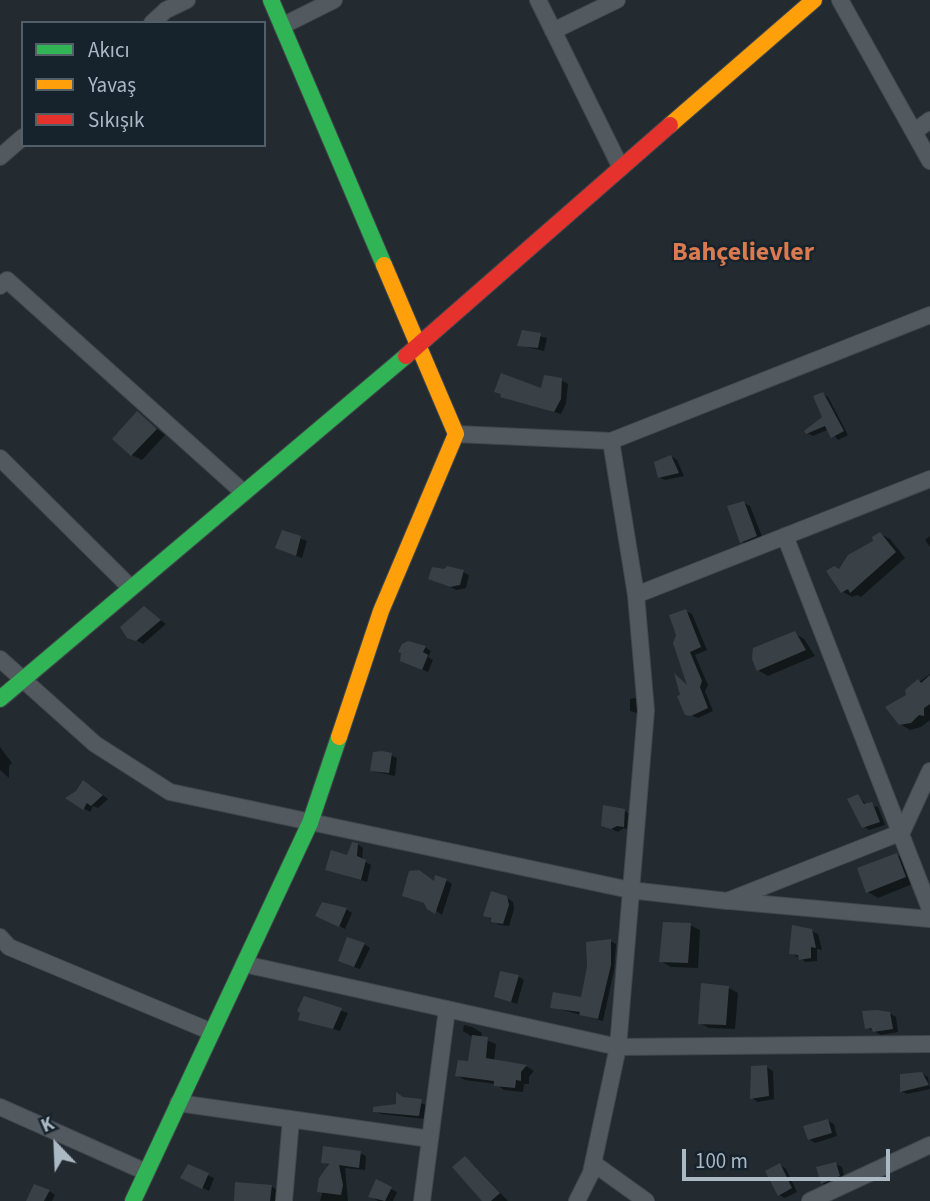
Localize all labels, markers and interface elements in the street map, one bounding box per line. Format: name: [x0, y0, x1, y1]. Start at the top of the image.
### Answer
legend: [21, 21, 266, 147]
text: Akıcı: [88, 35, 130, 65]
text: Yavaş: [88, 70, 136, 100]
text: Sıkışık: [88, 105, 144, 135]
district label: Bahçelievler: [672, 238, 814, 270]
north arrow: [21, 1110, 91, 1180]
text: K: [37, 1111, 58, 1140]
scale bar: [685, 1134, 893, 1178]
text: 100 m: [695, 1146, 748, 1176]

